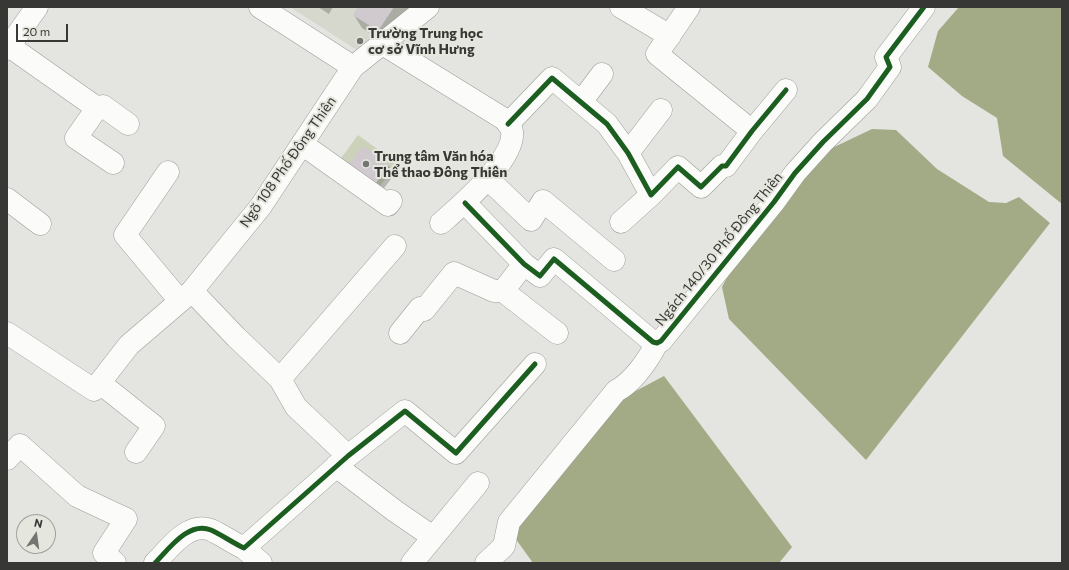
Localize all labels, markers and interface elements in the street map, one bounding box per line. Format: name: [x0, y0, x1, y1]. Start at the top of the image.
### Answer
scale bar: [18, 16, 70, 42]
text: 20 m: [23, 24, 50, 38]
place label: Trường Trung học cơ sở Vĩnh Hưng: [368, 25, 483, 58]
marker: Trường Trung học cơ sở Vĩnh Hưng: [355, 36, 365, 46]
street label: Ngõ 108 Phố Đông Thiên: [236, 93, 340, 231]
place label: Trung tâm Văn hóa Thể thao Đông Thiên: [374, 148, 507, 180]
marker: Trung tâm Văn hóa Thể thao Đông Thiên: [361, 159, 371, 169]
street label: Ngách 140/30 Phố Đông Thiên: [652, 169, 786, 329]
north arrow: [16, 514, 56, 554]
text: N: [33, 516, 44, 530]

